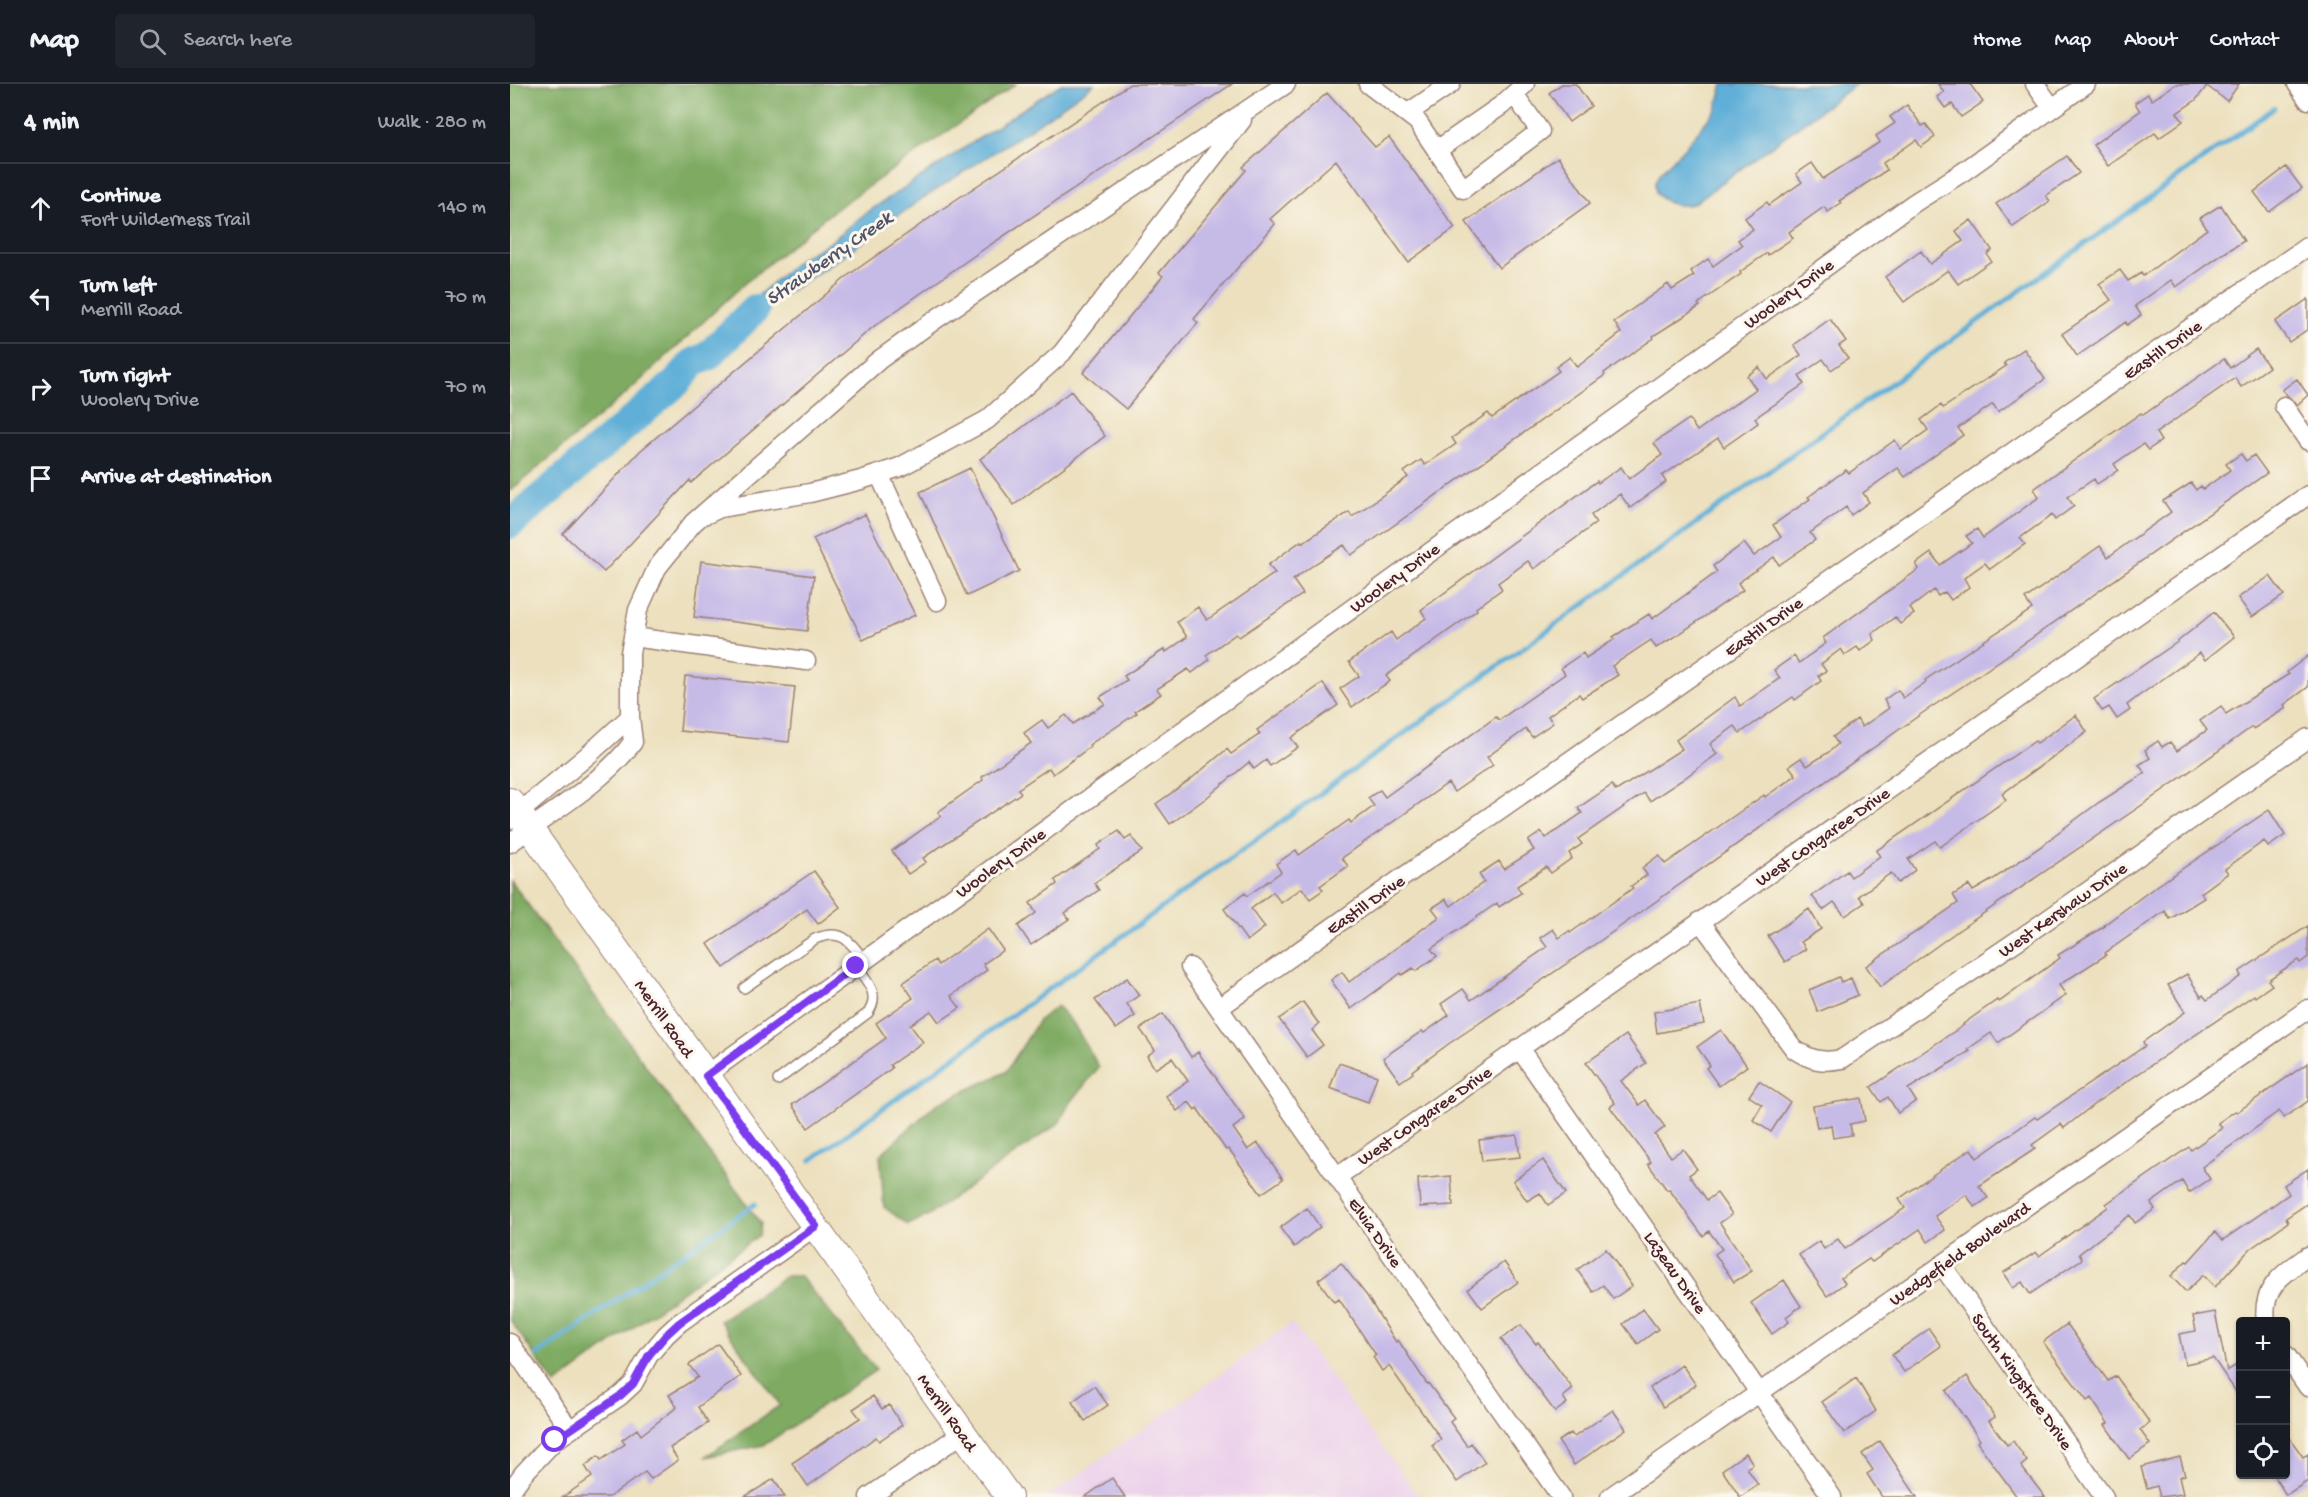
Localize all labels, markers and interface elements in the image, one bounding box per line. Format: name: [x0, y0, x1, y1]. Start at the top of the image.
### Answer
search box: [115, 14, 535, 68]
text: Map: [30, 25, 79, 58]
icon: search: [136, 25, 169, 58]
text: Search here: [184, 28, 292, 54]
text: Home: [1973, 29, 2021, 54]
text: Map: [2054, 29, 2091, 54]
text: About: [2124, 29, 2177, 54]
text: Contact: [2210, 29, 2278, 54]
text: 4 min: [24, 108, 79, 139]
text: Walk · 280 m: [378, 112, 486, 135]
text: Continue: [81, 184, 161, 210]
icon: ahead: [24, 192, 57, 225]
text: 140 m: [438, 197, 486, 220]
water label: Strawberry Creek: [763, 207, 899, 312]
text: Fort Wilderness Trail: [81, 210, 250, 233]
street label: Woolery Drive: [1740, 255, 1839, 335]
text: Turn left: [81, 274, 155, 300]
icon: left: [24, 282, 57, 315]
text: 70 m: [445, 287, 486, 310]
text: Merrill Road: [81, 300, 181, 323]
street label: Eastill Drive: [2120, 316, 2207, 386]
text: Turn right: [81, 364, 169, 390]
icon: right: [24, 372, 57, 405]
text: 70 m: [445, 377, 486, 400]
text: Woolery Drive: [81, 390, 199, 413]
icon: arrive: [24, 462, 57, 495]
text: Arrive at destination: [81, 465, 271, 491]
street label: Woolery Drive: [1346, 539, 1445, 619]
street label: Eastill Drive: [1721, 593, 1808, 663]
street label: West Congaree Drive: [1752, 783, 1895, 892]
street label: Woolery Drive: [952, 824, 1051, 904]
street label: West Kershaw Drive: [1995, 858, 2132, 963]
street label: Eastill Drive: [1323, 871, 1410, 941]
route end: [842, 952, 868, 978]
street label: Merrill Road: [629, 977, 698, 1063]
street label: West Congaree Drive: [1354, 1062, 1497, 1171]
street label: Elvia Drive: [1342, 1194, 1406, 1273]
street label: Wedgefield Boulevard: [1886, 1198, 2036, 1312]
street label: Lazeau Drive: [1638, 1228, 1710, 1319]
street label: South Kingstree Drive: [1966, 1310, 2077, 1456]
map controls: [2236, 1317, 2290, 1479]
button: +: [2236, 1317, 2290, 1371]
street label: Merrill Road: [912, 1371, 981, 1457]
button: −: [2236, 1371, 2290, 1425]
button: locate: [2236, 1425, 2290, 1479]
route start: [541, 1426, 567, 1452]

